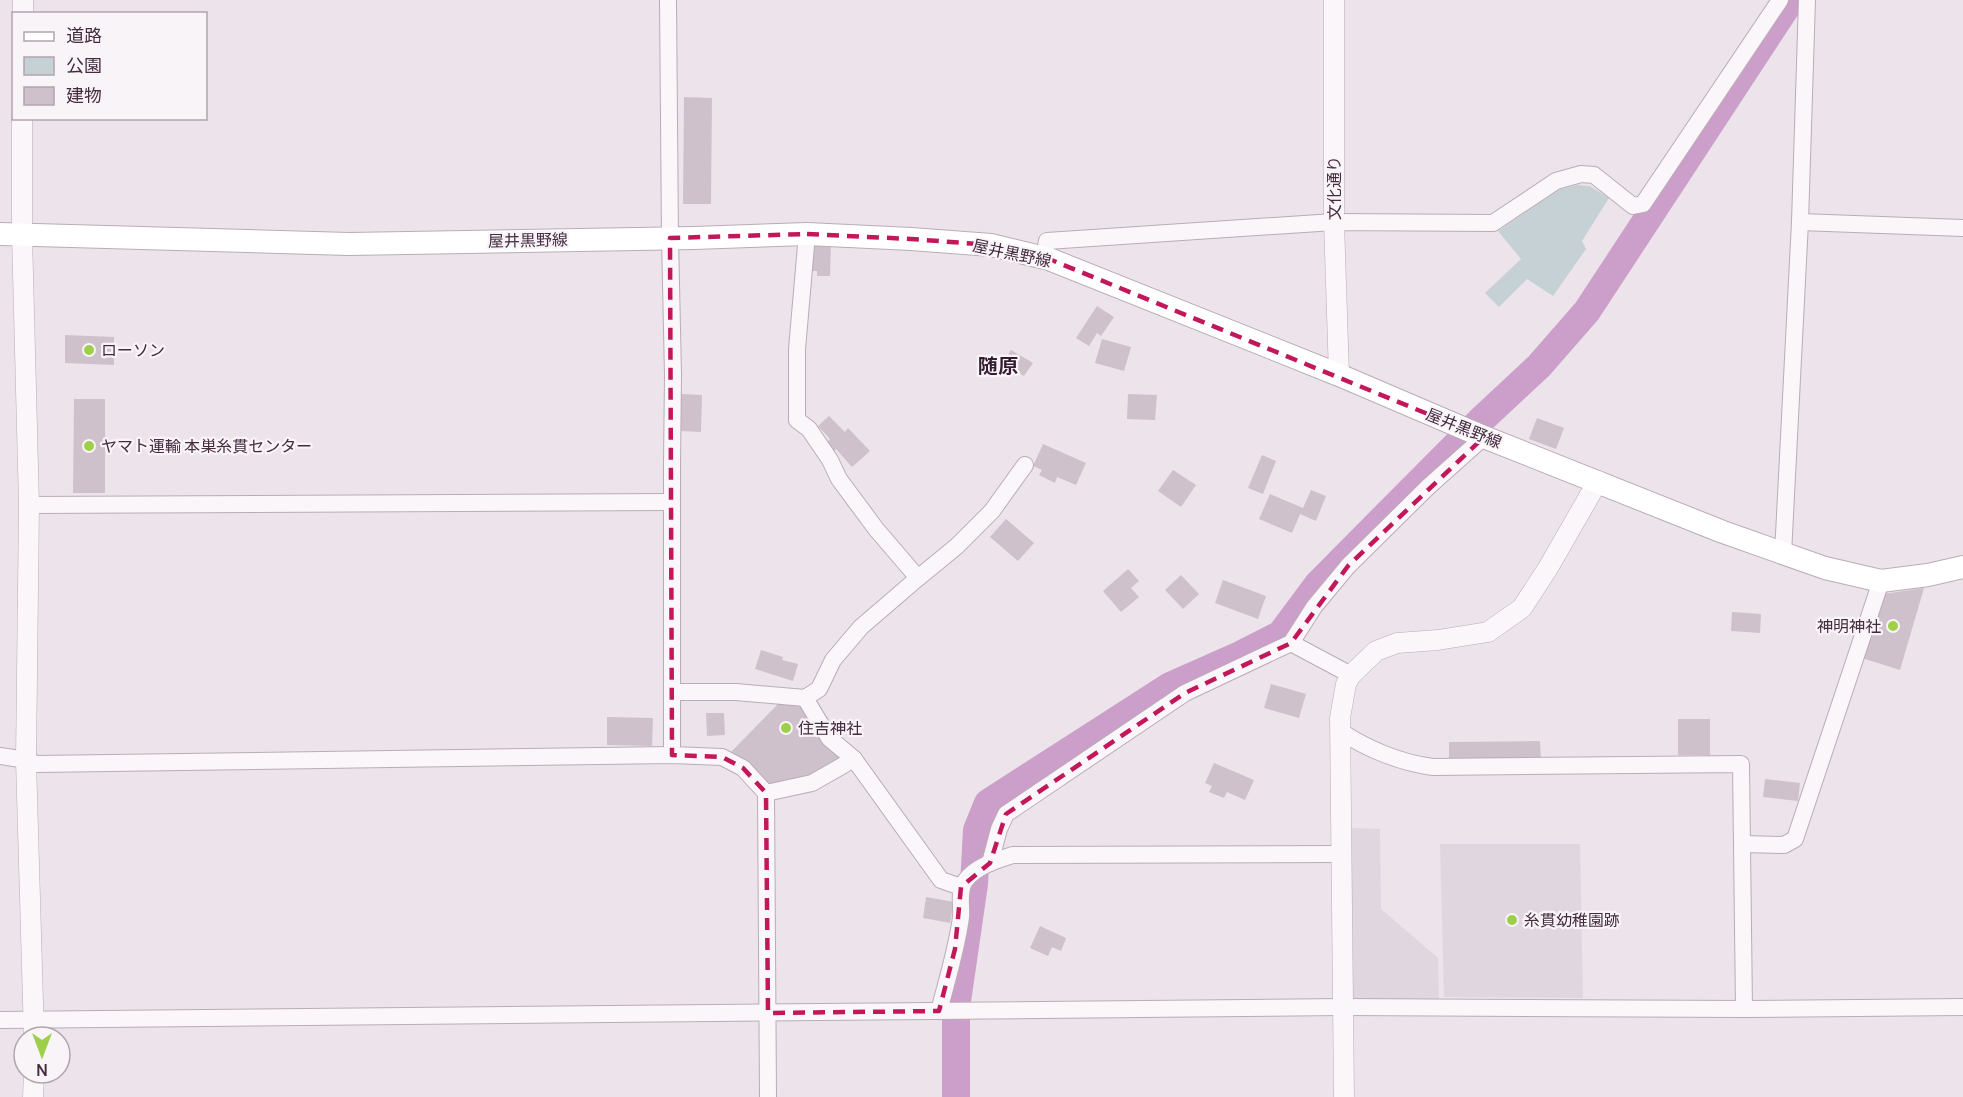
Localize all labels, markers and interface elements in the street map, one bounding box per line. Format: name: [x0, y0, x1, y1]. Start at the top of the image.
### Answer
legend: [12, 12, 207, 120]
text: 道路: [66, 23, 102, 47]
text: 公園: [66, 53, 102, 77]
text: 建物: [66, 83, 102, 107]
street label: 文化通り: [1323, 156, 1345, 220]
street label: 屋井黒野線: [488, 228, 568, 252]
street label: 屋井黒野線: [971, 234, 1053, 272]
place label: ローソン: [101, 339, 165, 361]
marker: ローソン: [82, 343, 96, 357]
district label: 随原: [978, 352, 1018, 379]
street label: 屋井黒野線: [1423, 403, 1505, 453]
place label: ヤマト運輸 本巣糸貫センター: [101, 435, 312, 457]
marker: ヤマト運輸 本巣糸貫センター: [82, 439, 96, 453]
place label: 神明神社: [1817, 615, 1881, 637]
marker: 神明神社: [1886, 619, 1900, 633]
place label: 住吉神社: [798, 717, 862, 739]
marker: 住吉神社: [779, 721, 793, 735]
place label: 糸貫幼稚園跡: [1524, 909, 1620, 931]
marker: 糸貫幼稚園跡: [1505, 913, 1519, 927]
north arrow: [12, 1025, 72, 1085]
text: N: [36, 1059, 48, 1081]

